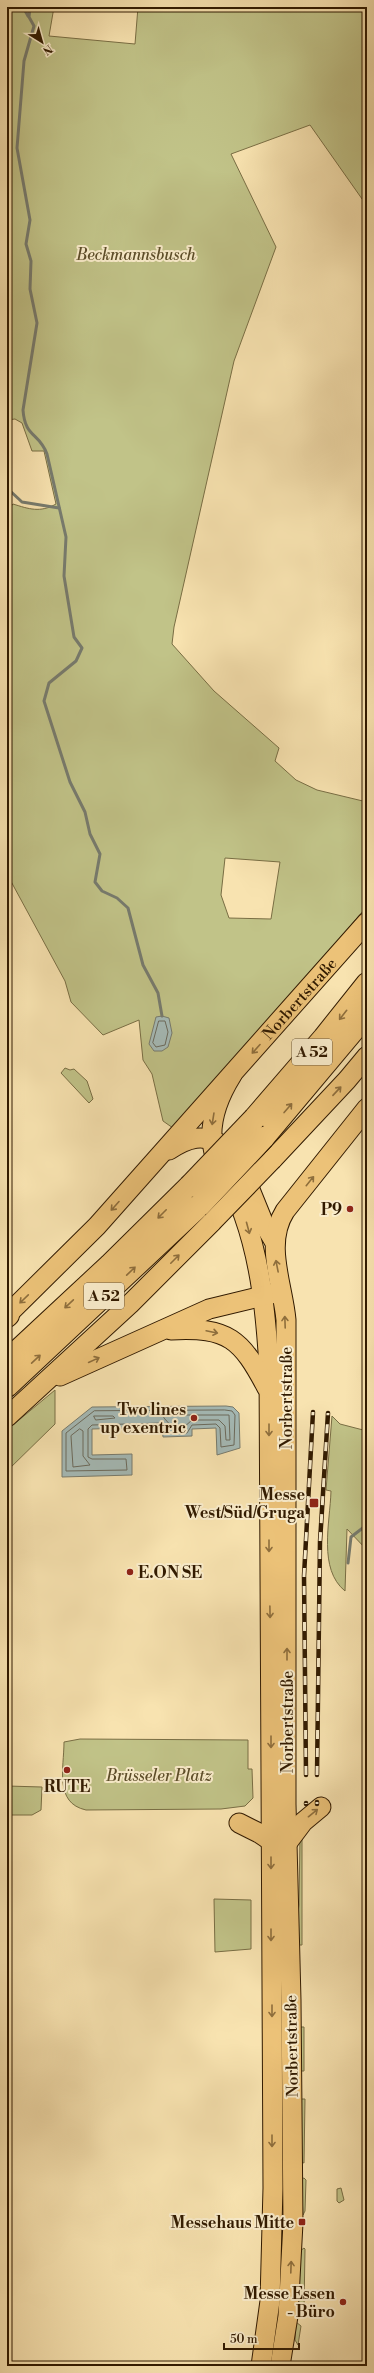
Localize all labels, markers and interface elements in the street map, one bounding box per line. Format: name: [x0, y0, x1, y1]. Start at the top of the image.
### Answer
north arrow: [22, 22, 62, 62]
text: N: [39, 41, 55, 58]
park label: Beckmannsbusch: [75, 245, 196, 265]
street label: Norbertstraße: [258, 954, 341, 1044]
one-way arrow: [338, 1010, 347, 1020]
road number: A 52: [292, 1039, 332, 1065]
one-way arrow: [251, 1043, 260, 1054]
one-way arrow: [332, 1086, 342, 1096]
one-way arrow: [284, 1103, 293, 1114]
one-way arrow: [209, 1112, 217, 1125]
one-way arrow: [306, 1176, 314, 1187]
one-way arrow: [111, 1200, 120, 1210]
place label: P9: [321, 1200, 342, 1220]
marker: P9: [345, 1204, 355, 1214]
one-way arrow: [157, 1209, 167, 1218]
one-way arrow: [245, 1222, 252, 1235]
one-way arrow: [170, 1254, 180, 1264]
one-way arrow: [273, 1260, 281, 1273]
one-way arrow: [126, 1266, 136, 1275]
road number: A 52: [84, 1283, 124, 1309]
one-way arrow: [19, 1294, 29, 1304]
one-way arrow: [64, 1299, 74, 1308]
one-way arrow: [282, 1316, 289, 1329]
one-way arrow: [205, 1328, 218, 1336]
street label: Norbertstraße: [277, 1347, 297, 1449]
one-way arrow: [31, 1354, 41, 1364]
one-way arrow: [87, 1356, 99, 1363]
place label: Two lines up exentric: [100, 1400, 186, 1438]
marker: Two lines up exentric: [189, 1413, 199, 1423]
one-way arrow: [265, 1423, 273, 1436]
place label: Messe West/Süd/Gruga: [184, 1485, 305, 1523]
marker: Messe West/Süd/Gruga: [308, 1497, 320, 1509]
one-way arrow: [265, 1539, 273, 1552]
place label: E.ON SE: [138, 1563, 202, 1583]
marker: E.ON SE: [125, 1567, 135, 1577]
one-way arrow: [266, 1605, 274, 1618]
one-way arrow: [283, 1648, 291, 1661]
street label: Norbertstraße: [278, 1671, 298, 1773]
one-way arrow: [267, 1735, 275, 1748]
marker: RUTE: [62, 1765, 72, 1775]
park label: Brüsseler Platz: [105, 1766, 212, 1786]
place label: RUTE: [44, 1777, 90, 1797]
one-way arrow: [308, 1809, 319, 1818]
one-way arrow: [267, 1856, 275, 1869]
one-way arrow: [267, 1928, 275, 1941]
street label: Norbertstraße: [281, 1995, 303, 2097]
one-way arrow: [268, 2004, 276, 2017]
one-way arrow: [268, 2134, 276, 2147]
place label: Messehaus Mitte: [171, 2213, 294, 2233]
marker: Messehaus Mitte: [297, 2217, 307, 2227]
one-way arrow: [288, 2261, 295, 2274]
place label: Messe Essen - Büro: [243, 2284, 335, 2322]
marker: Messe Essen - Büro: [338, 2297, 348, 2307]
scale bar: [224, 2325, 299, 2351]
text: 50 m: [230, 2332, 258, 2347]

